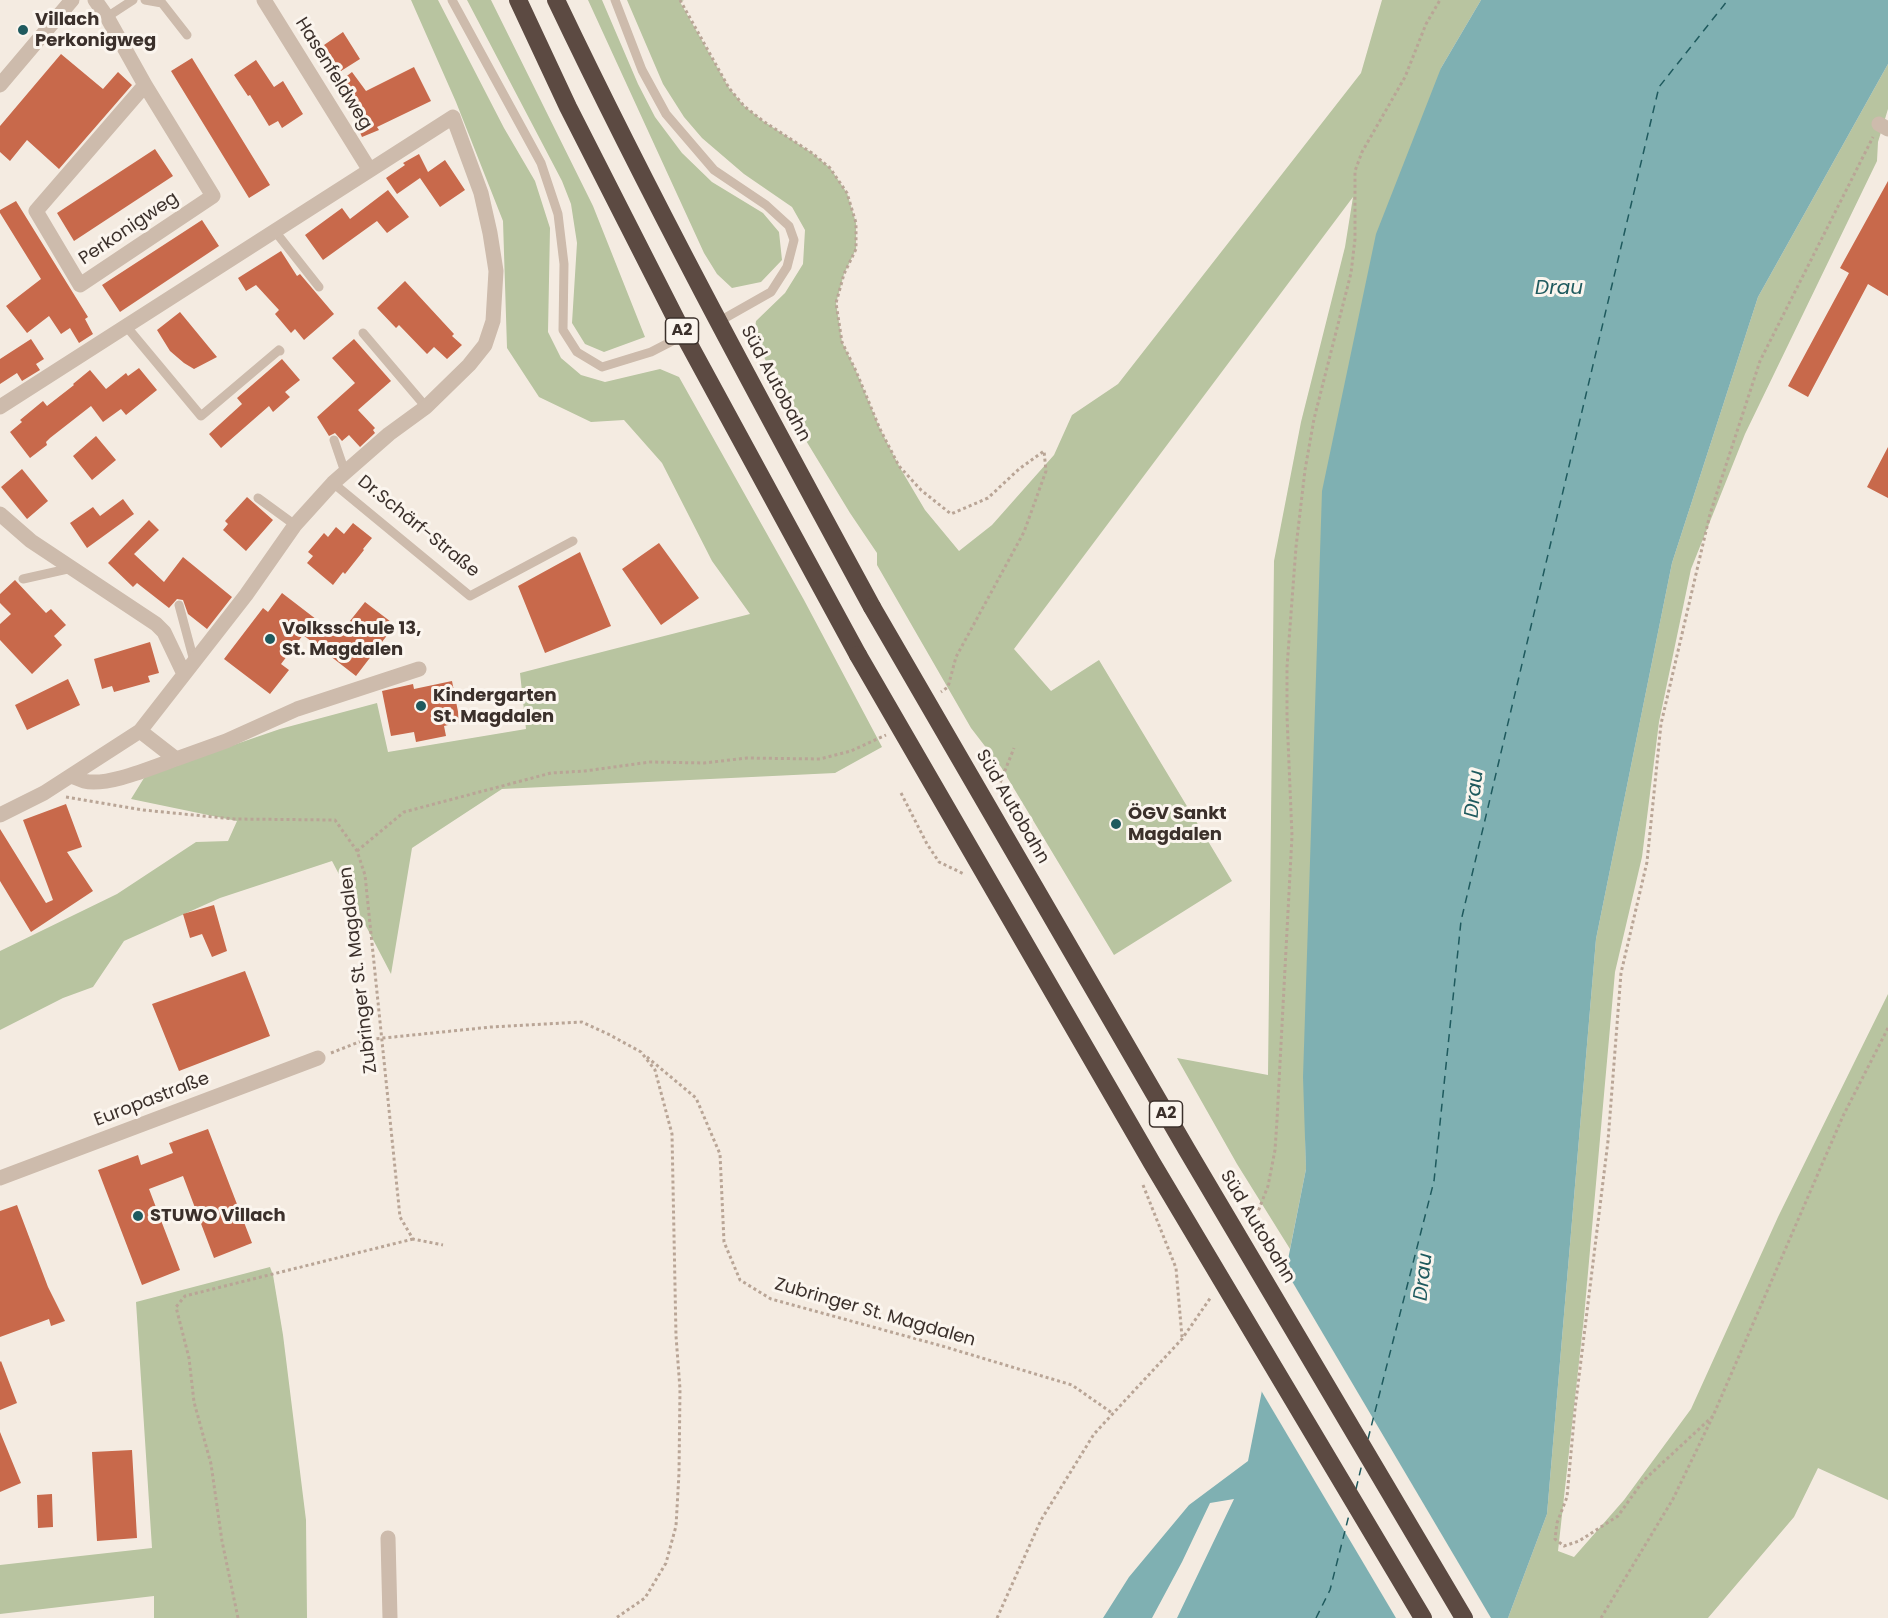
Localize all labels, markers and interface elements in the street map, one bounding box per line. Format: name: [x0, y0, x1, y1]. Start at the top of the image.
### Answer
place label: Villach Perkonigweg: [35, 9, 156, 52]
street label: Hasenfeldweg: [290, 14, 376, 134]
marker: Villach Perkonigweg: [16, 23, 30, 37]
street label: Perkonigweg: [75, 188, 183, 270]
water label: Drau: [1535, 277, 1583, 301]
road number: A2: [666, 318, 698, 344]
street label: Süd Autobahn: [735, 322, 815, 446]
street label: Dr.Schärf-Straße: [353, 471, 483, 583]
place label: Volksschule 13, St. Magdalen: [282, 618, 421, 660]
marker: Volksschule 13, St. Magdalen: [263, 632, 277, 646]
place label: Kindergarten St. Magdalen: [433, 685, 557, 728]
marker: Kindergarten St. Magdalen: [414, 699, 428, 713]
street label: Süd Autobahn: [971, 746, 1053, 868]
water label: Drau: [1461, 769, 1489, 819]
place label: ÖGV Sankt Magdalen: [1128, 803, 1227, 846]
marker: ÖGV Sankt Magdalen: [1109, 817, 1123, 831]
street label: Zubringer St. Magdalen: [336, 865, 382, 1075]
street label: Europastraße: [91, 1068, 213, 1132]
road number: A2: [1150, 1101, 1182, 1127]
street label: Süd Autobahn: [1215, 1167, 1299, 1287]
place label: STUWO Villach: [150, 1205, 286, 1227]
marker: STUWO Villach: [131, 1209, 145, 1223]
water label: Drau: [1410, 1252, 1438, 1302]
street label: Zubringer St. Magdalen: [772, 1274, 978, 1352]

